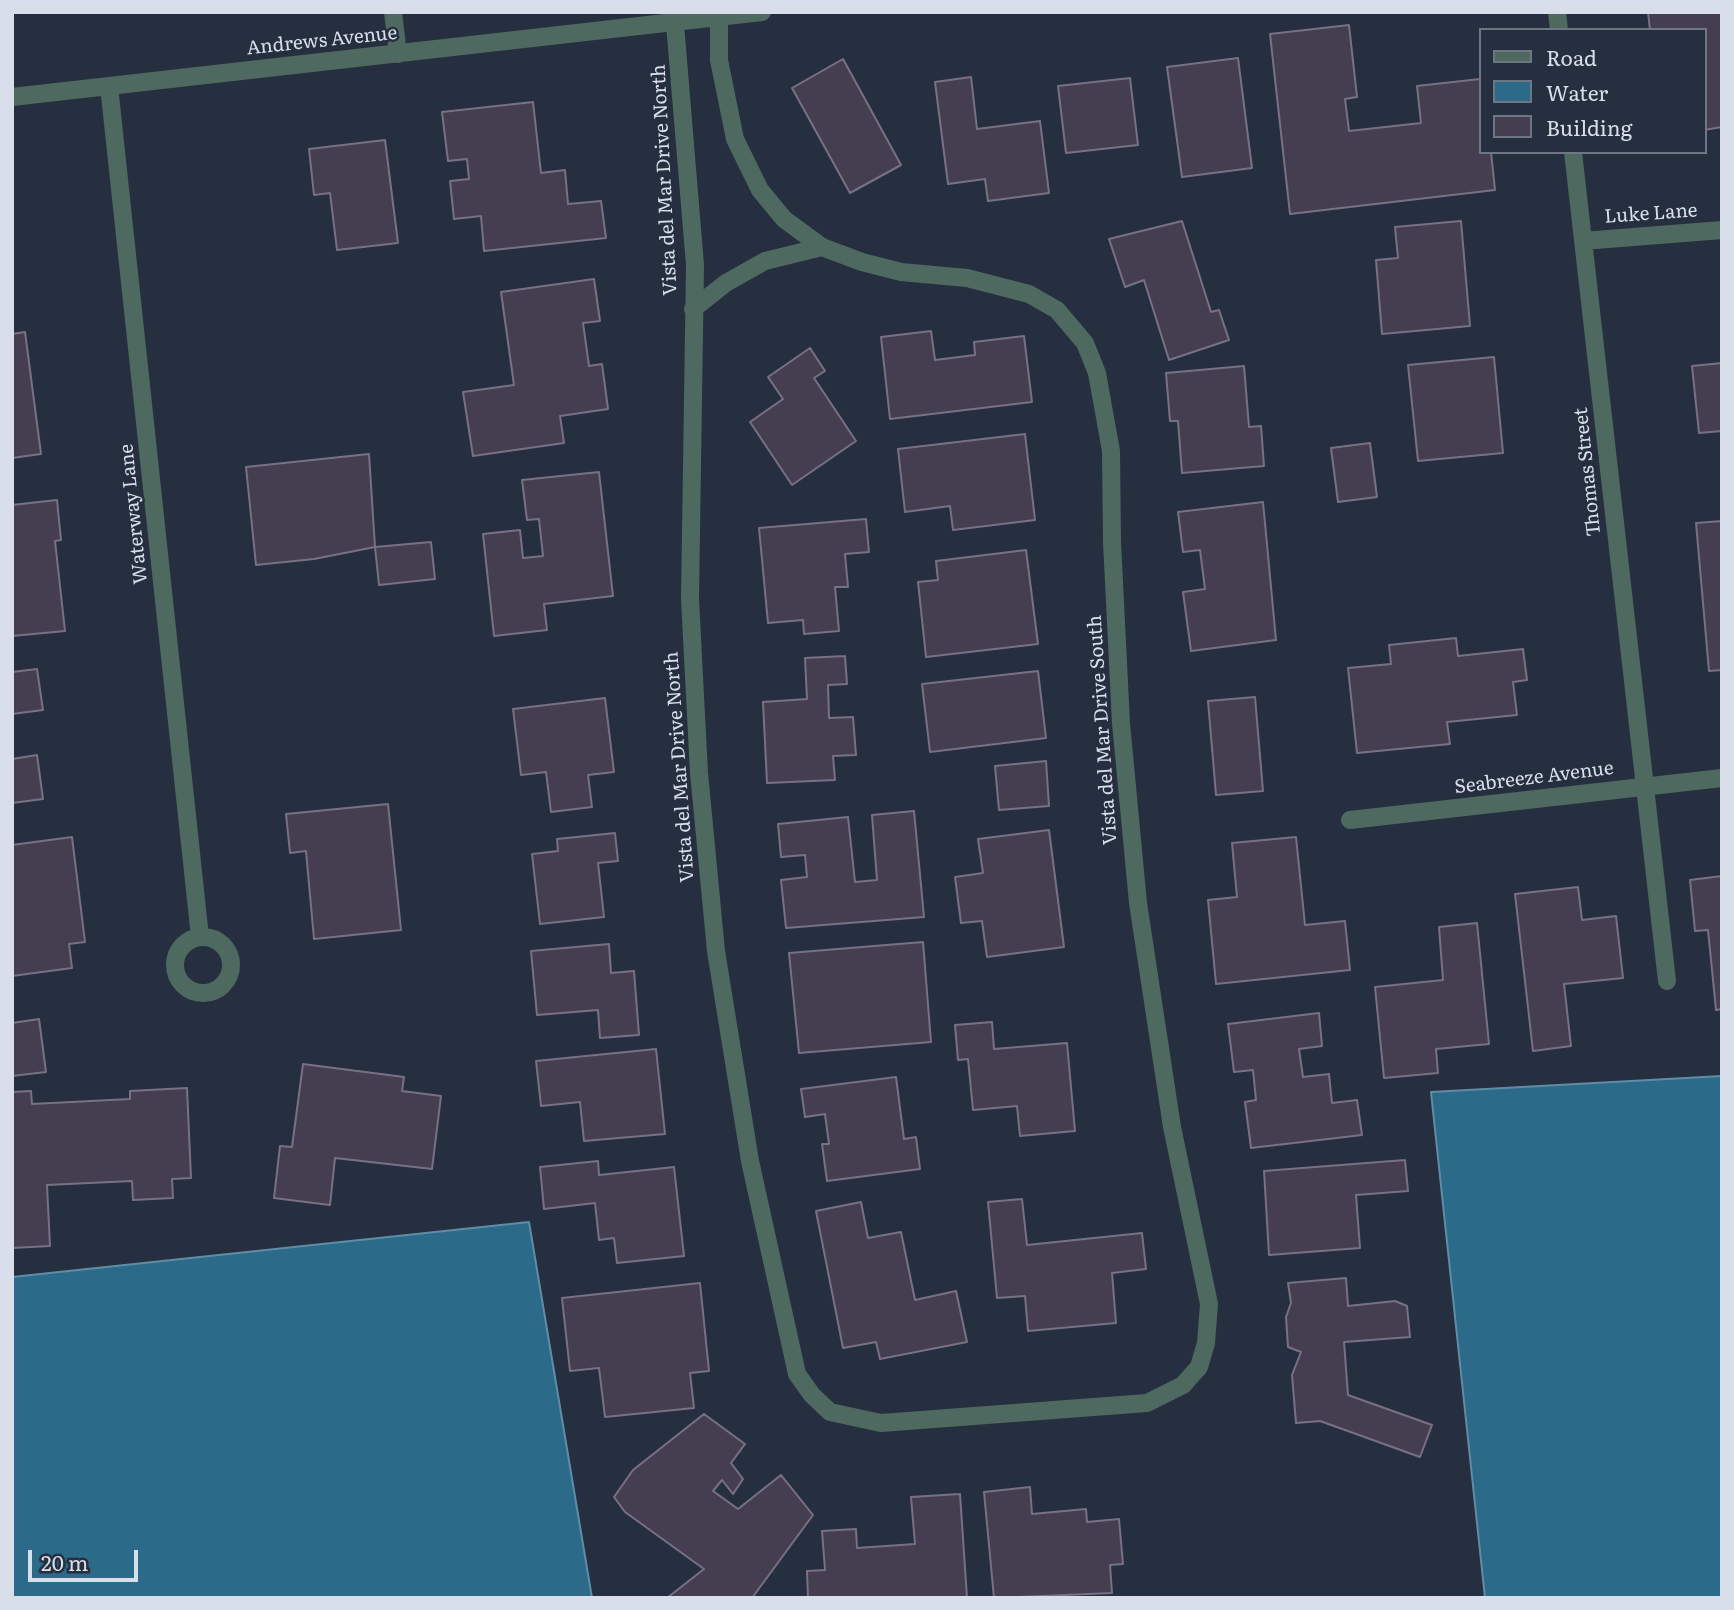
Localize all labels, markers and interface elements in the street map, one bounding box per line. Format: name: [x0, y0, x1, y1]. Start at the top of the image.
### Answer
street label: Andrews Avenue: [246, 22, 398, 60]
legend: [1478, 28, 1706, 154]
text: Road: [1546, 41, 1597, 72]
street label: Vista del Mar Drive North: [648, 64, 682, 296]
text: Water: [1546, 76, 1608, 107]
text: Building: [1546, 111, 1632, 142]
street label: Luke Lane: [1604, 199, 1698, 229]
street label: Thomas Street: [1570, 406, 1606, 538]
street label: Waterway Lane: [115, 443, 153, 585]
street label: Vista del Mar Drive South: [1084, 614, 1122, 846]
street label: Vista del Mar Drive North: [661, 651, 699, 883]
street label: Seabreeze Avenue: [1453, 757, 1615, 799]
scale bar: [32, 1536, 142, 1580]
text: 20 m: [41, 1546, 88, 1577]

